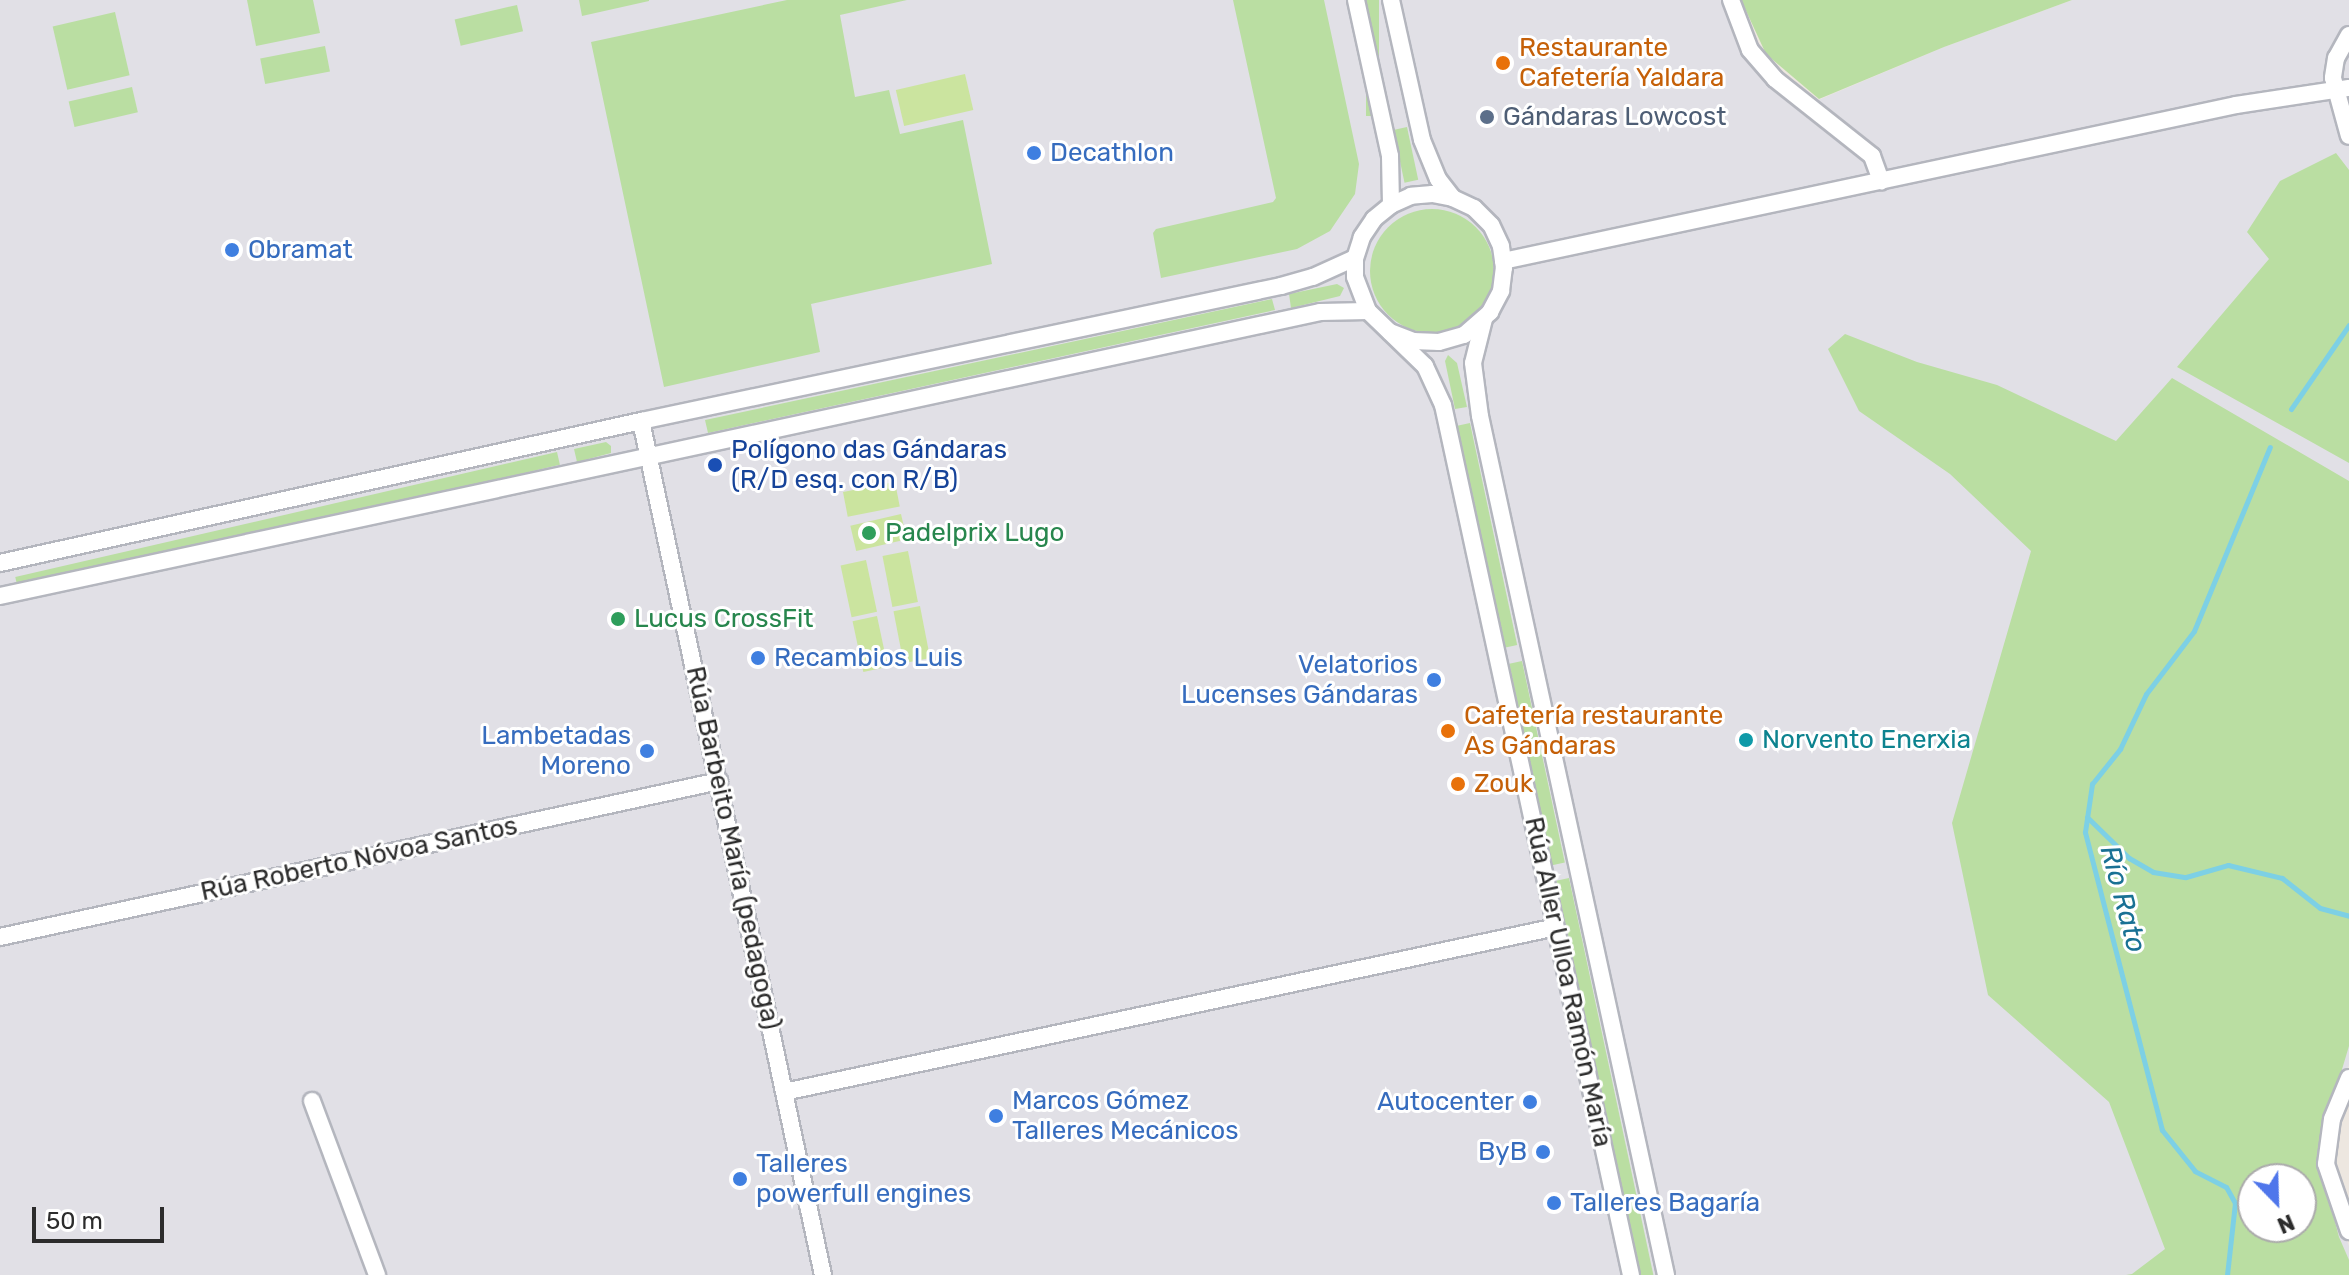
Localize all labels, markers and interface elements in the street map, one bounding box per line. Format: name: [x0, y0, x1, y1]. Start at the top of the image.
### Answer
place label: Restaurante Cafetería Yaldara: [1519, 32, 1725, 94]
marker: Restaurante Cafetería Yaldara: [1494, 54, 1512, 72]
place label: Gándaras Lowcost: [1503, 101, 1726, 133]
marker: Gándaras Lowcost: [1478, 108, 1496, 126]
place label: Decathlon: [1050, 137, 1174, 169]
marker: Decathlon: [1025, 144, 1043, 162]
place label: Obramat: [248, 234, 353, 266]
marker: Obramat: [223, 241, 241, 259]
place label: Polígono das Gándaras (R/D esq. con R/B): [731, 434, 1007, 496]
marker: Polígono das Gándaras (R/D esq. con R/B): [706, 456, 724, 474]
place label: Padelprix Lugo: [885, 517, 1065, 549]
marker: Padelprix Lugo: [860, 524, 878, 542]
place label: Lucus CrossFit: [634, 603, 814, 635]
marker: Lucus CrossFit: [609, 610, 627, 628]
place label: Recambios Luis: [774, 642, 963, 674]
marker: Recambios Luis: [749, 649, 767, 667]
place label: Velatorios Lucenses Gándaras: [1181, 649, 1418, 710]
street label: Rúa Barbeito María (pedagoga): [679, 663, 787, 1033]
marker: Velatorios Lucenses Gándaras: [1425, 671, 1443, 689]
place label: Cafetería restaurante As Gándaras: [1464, 700, 1723, 762]
place label: Lambetadas Moreno: [481, 720, 631, 782]
marker: Cafetería restaurante As Gándaras: [1439, 722, 1457, 740]
place label: Norvento Enerxia: [1762, 724, 1971, 756]
marker: Norvento Enerxia: [1737, 731, 1755, 749]
marker: Lambetadas Moreno: [638, 742, 656, 760]
place label: Zouk: [1474, 768, 1533, 800]
marker: Zouk: [1449, 775, 1467, 793]
street label: Rúa Roberto Nóvoa Santos: [198, 810, 520, 908]
street label: Rúa Aller Ulloa Ramón María: [1518, 814, 1618, 1150]
water label: Río Rato: [2093, 842, 2153, 956]
place label: Marcos Gómez Talleres Mecánicos: [1012, 1085, 1239, 1146]
place label: Autocenter: [1377, 1086, 1514, 1118]
marker: Autocenter: [1521, 1093, 1539, 1111]
marker: Marcos Gómez Talleres Mecánicos: [987, 1107, 1005, 1125]
place label: ByB: [1478, 1136, 1527, 1168]
marker: ByB: [1534, 1143, 1552, 1161]
place label: Talleres powerfull engines: [756, 1148, 971, 1210]
north arrow: [2237, 1163, 2317, 1243]
marker: Talleres powerfull engines: [731, 1170, 749, 1188]
place label: Talleres Bagaría: [1570, 1187, 1760, 1219]
scale bar: [36, 1191, 168, 1241]
marker: Talleres Bagaría: [1545, 1194, 1563, 1212]
text: 50 m: [46, 1207, 103, 1235]
text: N: [2273, 1208, 2298, 1239]

